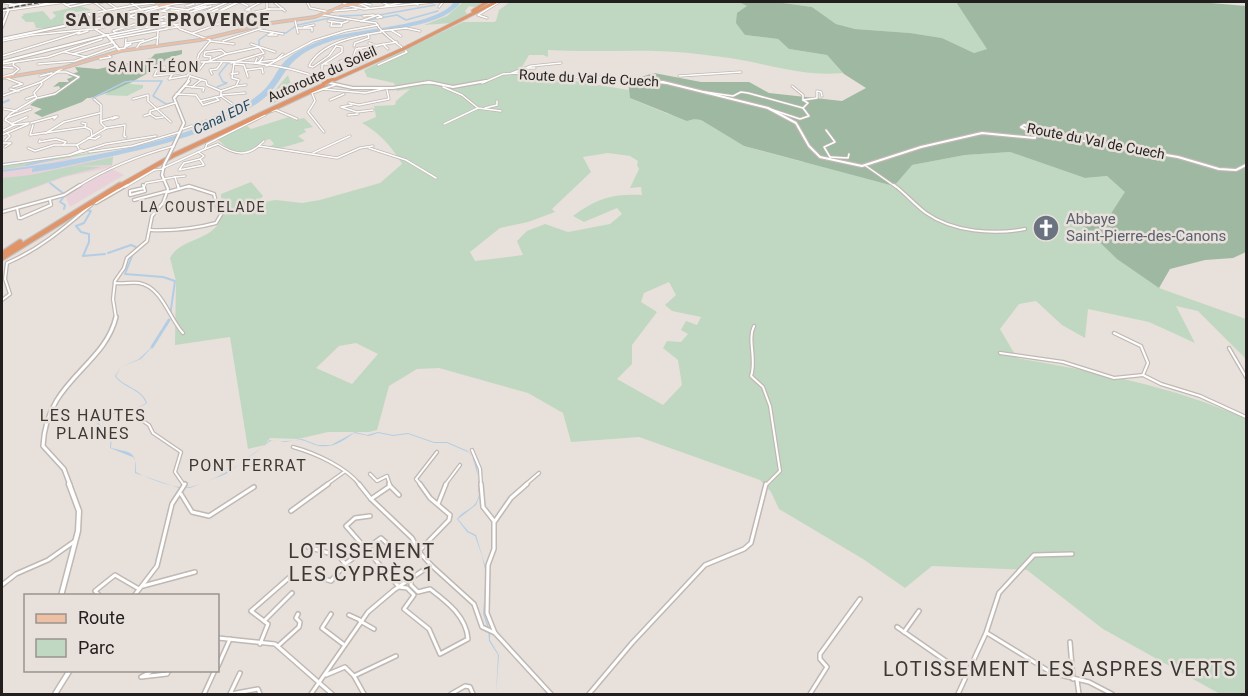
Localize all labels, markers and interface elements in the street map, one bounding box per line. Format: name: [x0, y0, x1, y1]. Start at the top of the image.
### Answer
district label: SALON DE PROVENCE: [65, 9, 271, 30]
street label: Autoroute du Soleil: [265, 43, 379, 105]
district label: SAINT-LÉON: [108, 58, 200, 75]
street label: Route du Val de Cuech: [519, 66, 659, 90]
water label: Canal EDF: [191, 96, 255, 137]
street label: Route du Val de Cuech: [1026, 120, 1166, 162]
district label: LA COUSTELADE: [140, 199, 266, 215]
place label: Abbaye Saint-Pierre-des-Canons: [1066, 210, 1226, 245]
church icon: Abbaye Saint-Pierre-des-Canons: [1031, 213, 1061, 243]
district label: LES HAUTES PLAINES: [40, 406, 146, 443]
district label: PONT FERRAT: [189, 456, 307, 475]
district label: LOTISSEMENT LES CYPRÈS 1: [288, 539, 436, 586]
legend: [24, 594, 219, 672]
text: Route: [78, 607, 125, 628]
text: Parc: [78, 637, 114, 658]
district label: LOTISSEMENT LES ASPRES VERTS: [883, 657, 1237, 681]

